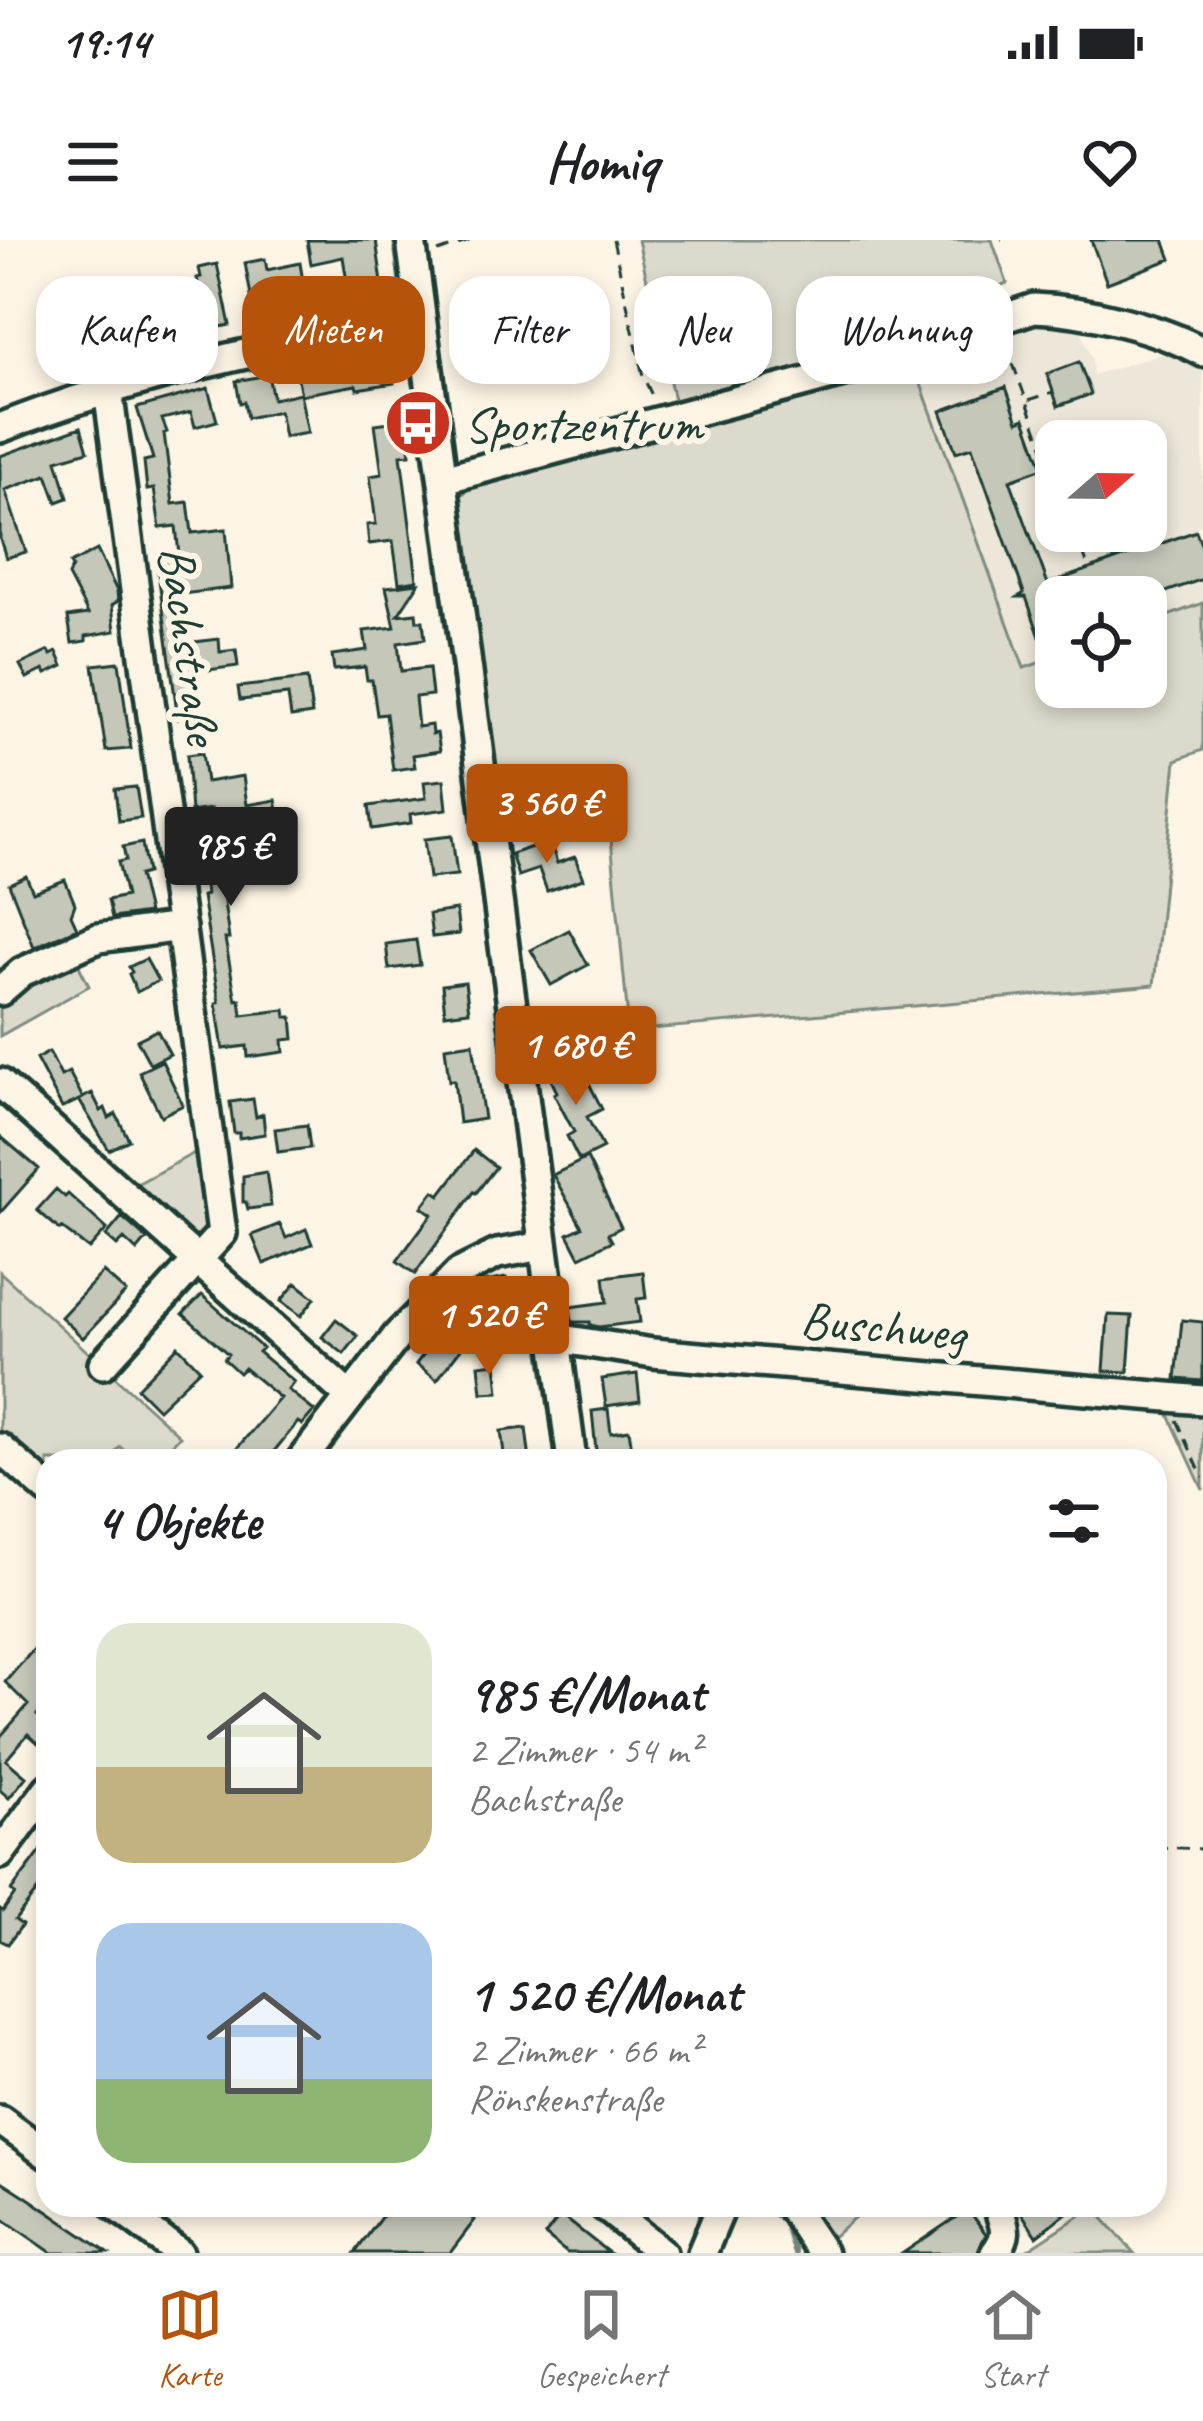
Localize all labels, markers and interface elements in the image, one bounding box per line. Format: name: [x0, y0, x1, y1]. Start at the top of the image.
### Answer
text: 19:14: [60, 14, 149, 71]
text: Homiq: [545, 128, 658, 196]
icon: menu: [60, 129, 126, 195]
icon: heart: [1077, 129, 1143, 195]
chip: Kaufen: [36, 276, 218, 384]
chip: Mieten: [242, 276, 425, 384]
chip: Filter: [449, 276, 610, 384]
chip: Neu: [634, 276, 772, 384]
chip: Wohnung: [796, 276, 1013, 384]
bus stop icon: Sportzentrum: [383, 388, 453, 458]
place label: Sportzentrum: [464, 392, 705, 456]
north arrow: [1035, 420, 1167, 552]
map controls: [1035, 420, 1167, 708]
street label: Bachstraße: [144, 542, 236, 752]
button: locate: [1035, 576, 1167, 708]
pin: 3 560 €: [436, 764, 658, 866]
text: 3 560 €: [494, 778, 600, 827]
pin: 985 €: [147, 807, 315, 909]
text: 985 €: [192, 821, 270, 870]
pin: 1 680 €: [465, 1006, 687, 1108]
text: 1 680 €: [522, 1020, 630, 1069]
pin: 1 520 €: [378, 1276, 600, 1378]
street label: Buschweg: [798, 1287, 972, 1365]
text: 1 520 €: [436, 1290, 542, 1339]
icon: filters: [1041, 1488, 1107, 1554]
text: 4 Objekte: [96, 1489, 261, 1553]
text: 985 €/Monat: [468, 1662, 704, 1726]
icon: home: [192, 1671, 336, 1815]
text: 2 Zimmer · 54 m²: [468, 1726, 700, 1775]
text: Bachstraße: [468, 1775, 621, 1824]
text: 1 520 €/Monat: [468, 1962, 740, 2026]
icon: home: [192, 1971, 336, 2115]
text: 2 Zimmer · 66 m²: [468, 2026, 700, 2075]
text: Rönskenstraße: [468, 2075, 662, 2124]
tab: Karte: [157, 2282, 223, 2396]
tab: Gespeichert: [537, 2282, 666, 2396]
tab: Start: [980, 2282, 1046, 2396]

